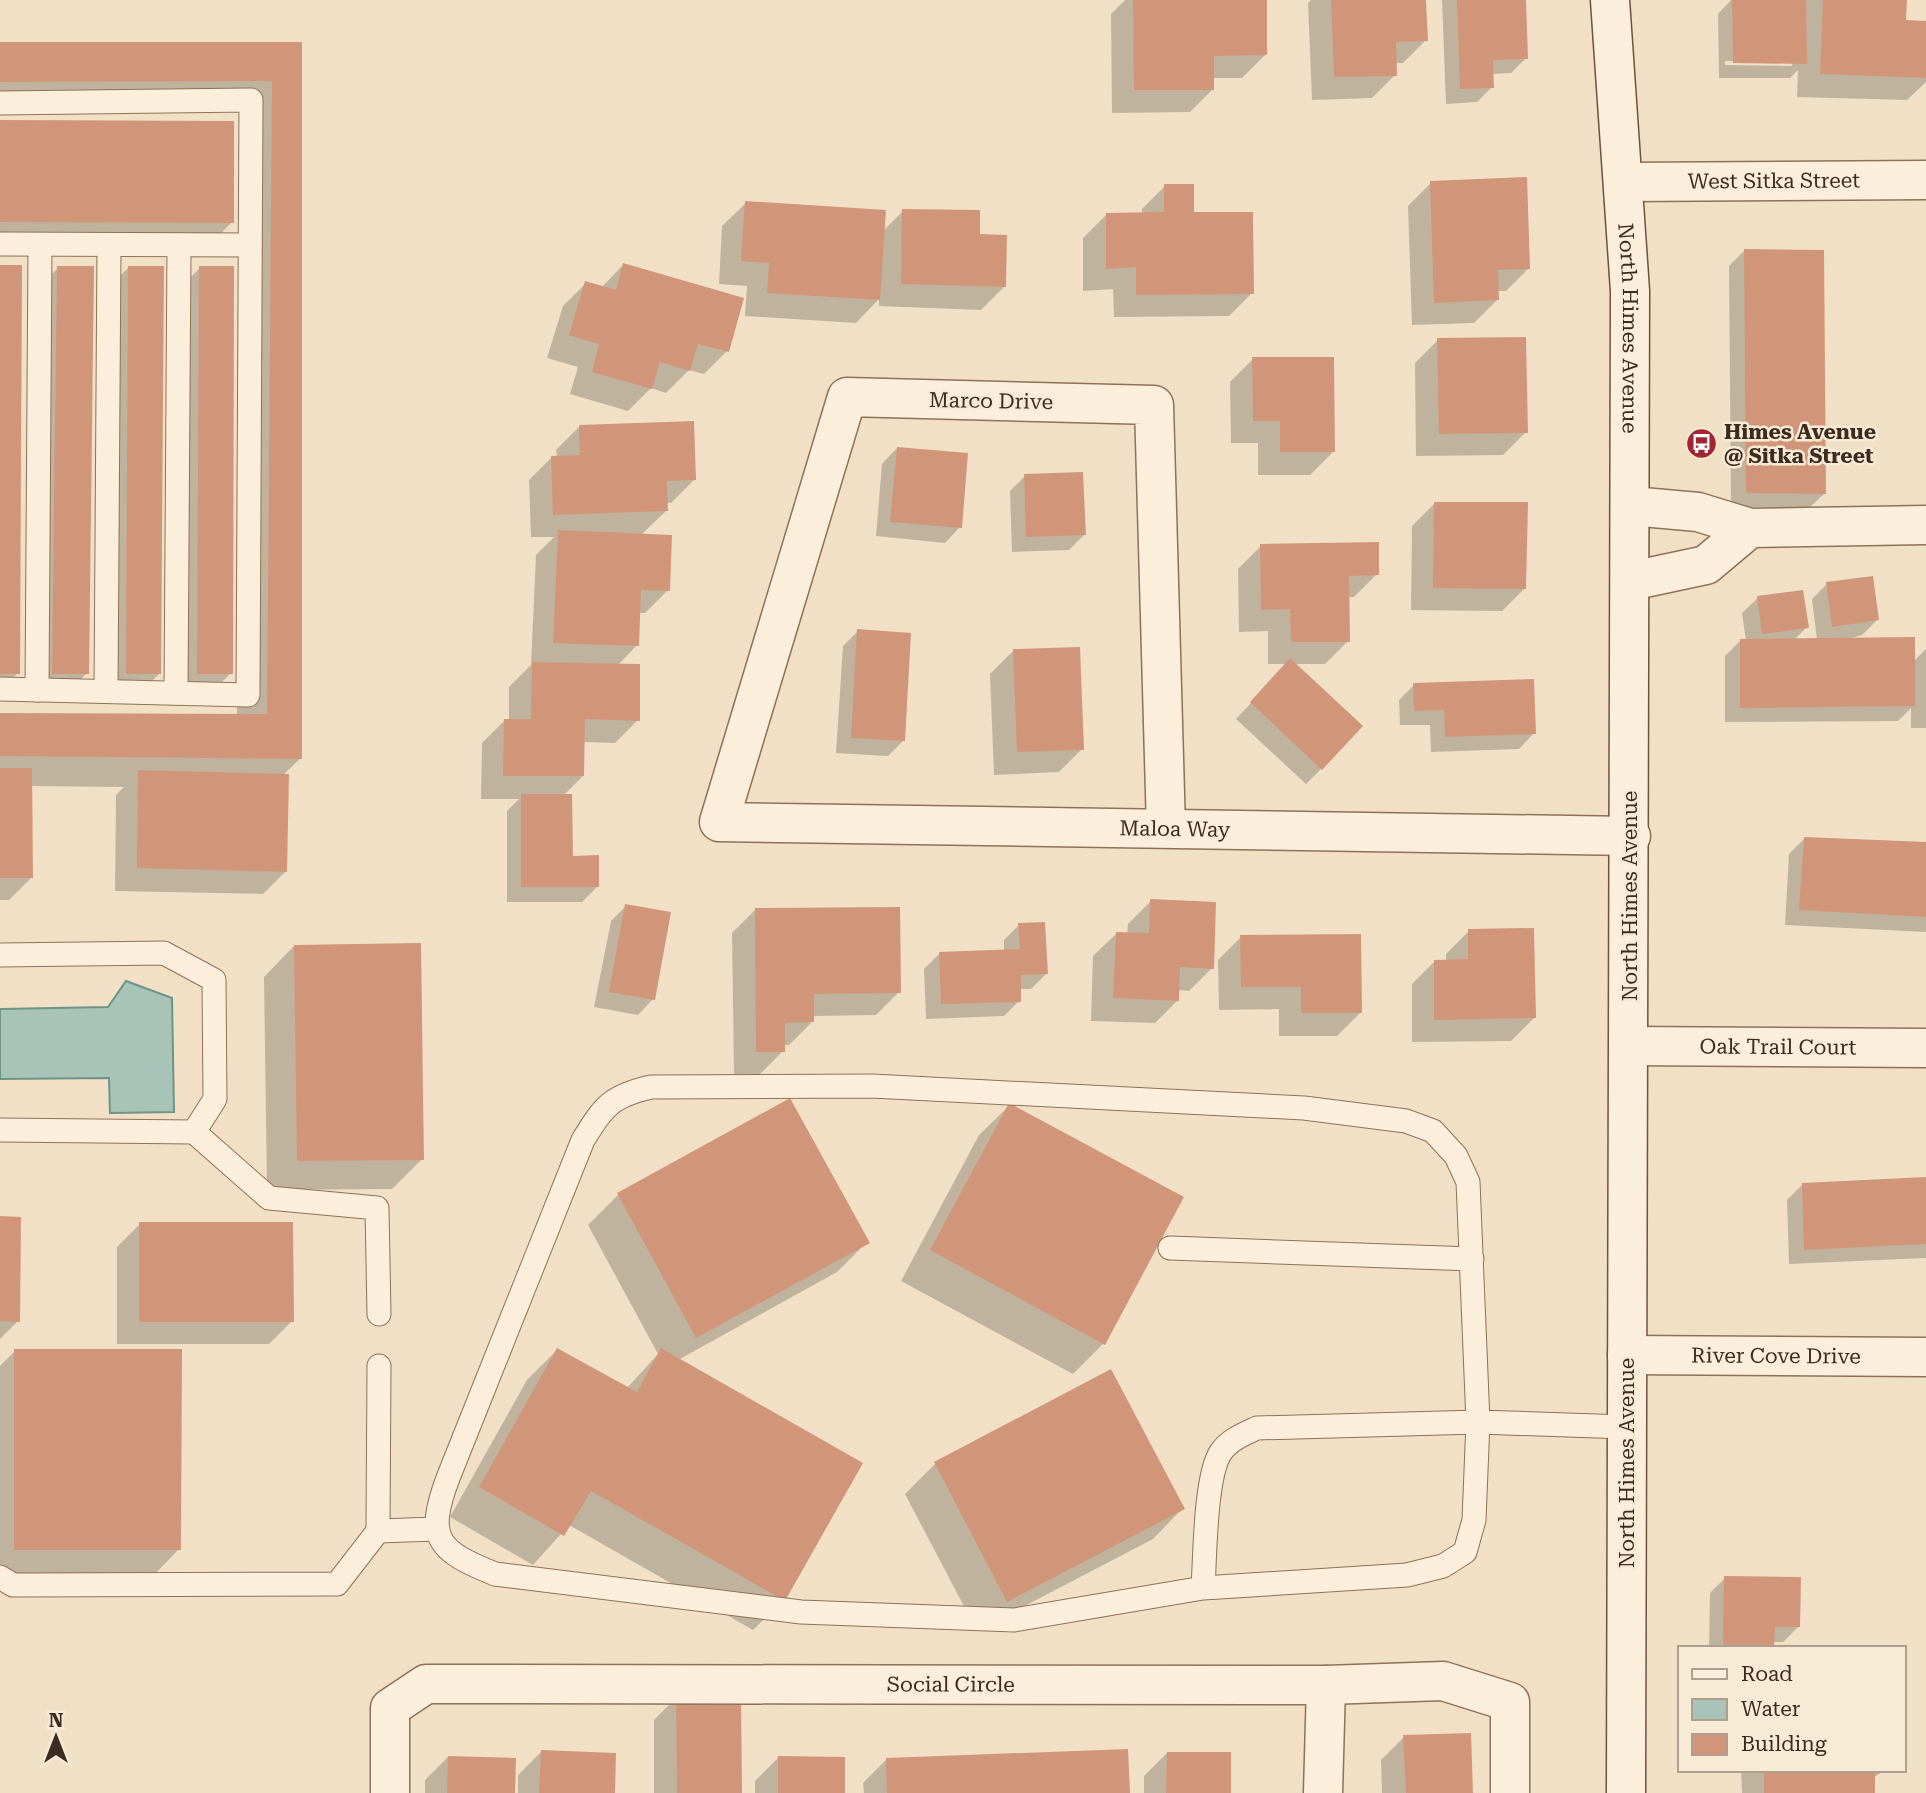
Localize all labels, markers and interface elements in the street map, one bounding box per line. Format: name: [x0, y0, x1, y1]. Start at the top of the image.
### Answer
street label: West Sitka Street: [1688, 168, 1860, 194]
street label: North Himes Avenue: [1613, 222, 1642, 434]
street label: Marco Drive: [929, 388, 1053, 414]
place label: Himes Avenue @ Sitka Street: [1724, 420, 1876, 468]
bus stop icon: Himes Avenue @ Sitka Street: [1684, 427, 1718, 461]
street label: North Himes Avenue: [1618, 791, 1642, 1001]
street label: Maloa Way: [1119, 816, 1231, 842]
street label: Oak Trail Court: [1699, 1034, 1857, 1060]
street label: River Cove Drive: [1691, 1343, 1861, 1369]
street label: North Himes Avenue: [1615, 1358, 1639, 1568]
legend: [1678, 1646, 1905, 1772]
text: Road: [1741, 1662, 1793, 1686]
street label: Social Circle: [887, 1673, 1015, 1697]
text: Water: [1741, 1697, 1801, 1721]
north arrow: [21, 1702, 91, 1772]
text: N: [49, 1709, 64, 1732]
text: Building: [1741, 1732, 1827, 1756]

